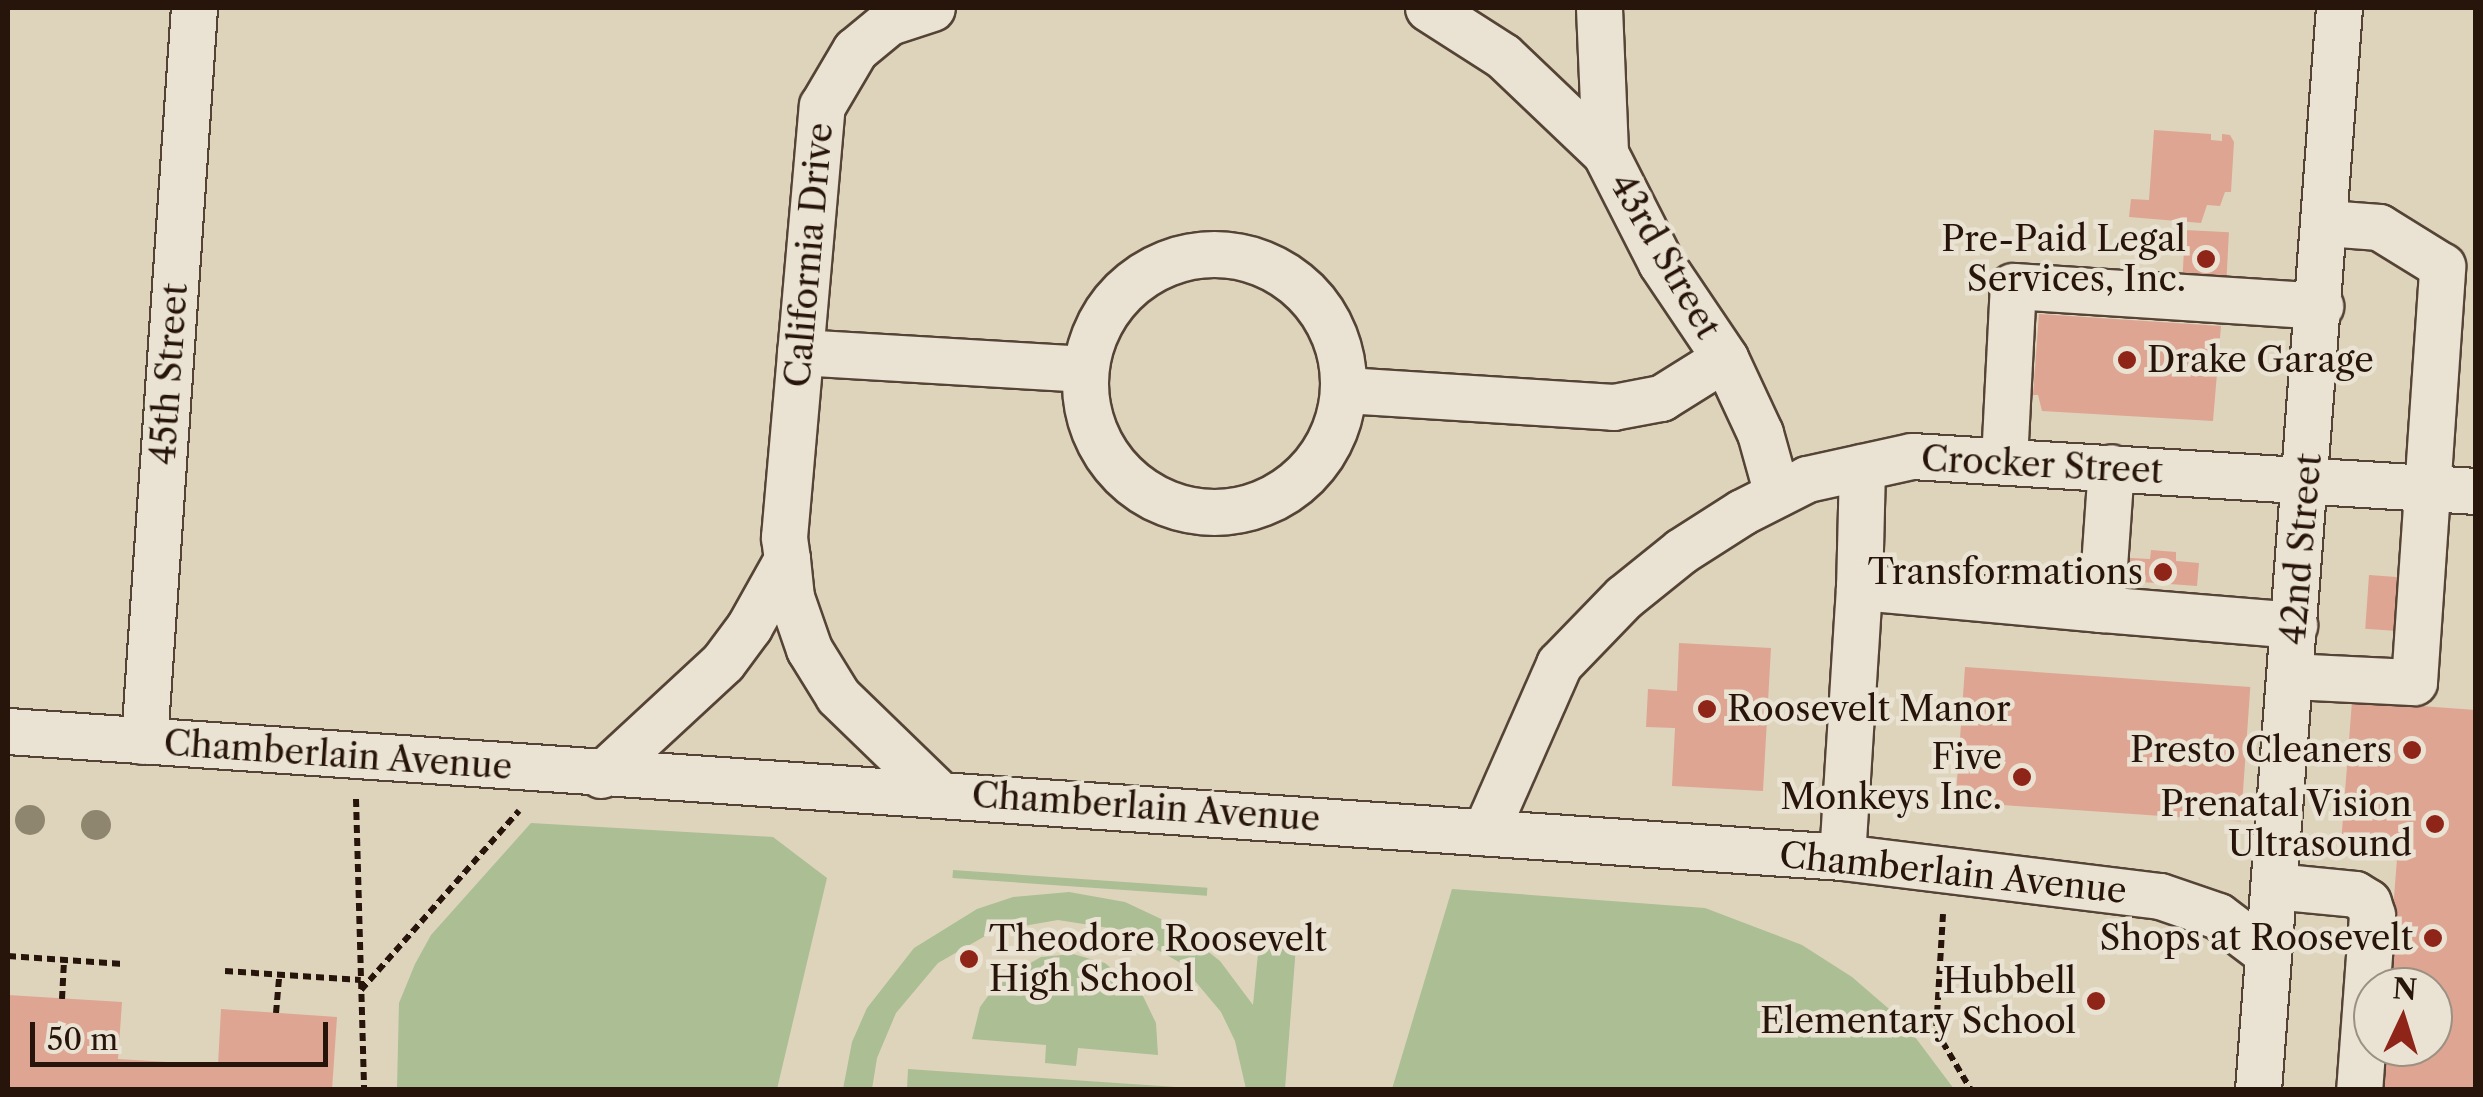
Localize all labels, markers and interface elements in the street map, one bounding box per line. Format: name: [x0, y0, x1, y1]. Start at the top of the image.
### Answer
street label: California Drive: [776, 121, 842, 389]
street label: 43rd Street: [1601, 166, 1729, 346]
place label: Pre-Paid Legal Services, Inc.: [1941, 218, 2186, 300]
marker: Pre-Paid Legal Services, Inc.: [2195, 248, 2217, 270]
street label: 45th Street: [142, 282, 196, 466]
place label: Drake Garage: [2147, 339, 2374, 381]
marker: Drake Garage: [2116, 349, 2138, 371]
street label: Crocker Street: [1920, 438, 2164, 492]
street label: 42nd Street: [2272, 451, 2330, 647]
place label: Transformations: [1868, 551, 2143, 593]
marker: Transformations: [2152, 561, 2174, 583]
place label: Roosevelt Manor: [1727, 688, 2011, 730]
marker: Roosevelt Manor: [1696, 698, 1718, 720]
street label: Chamberlain Avenue: [162, 722, 514, 788]
place label: Presto Cleaners: [2130, 729, 2392, 771]
place label: Five Monkeys Inc.: [1780, 736, 2002, 818]
marker: Presto Cleaners: [2401, 739, 2423, 761]
marker: Five Monkeys Inc.: [2011, 766, 2033, 788]
street label: Chamberlain Avenue: [970, 774, 1322, 840]
place label: Prenatal Vision Ultrasound: [2159, 783, 2412, 865]
marker: Prenatal Vision Ultrasound: [2422, 811, 2448, 837]
street label: Chamberlain Avenue: [1776, 834, 2130, 912]
place label: Shops at Roosevelt: [2100, 917, 2413, 959]
place label: Theodore Roosevelt High School: [989, 918, 1327, 1000]
marker: Shops at Roosevelt: [2422, 927, 2444, 949]
marker: Theodore Roosevelt High School: [958, 948, 980, 970]
place label: Hubbell Elementary School: [1759, 960, 2076, 1042]
north arrow: [2353, 967, 2453, 1067]
text: N: [2392, 971, 2418, 1007]
marker: Hubbell Elementary School: [2085, 990, 2107, 1012]
scale bar: [35, 1002, 332, 1064]
text: 50 m: [47, 1021, 118, 1058]

